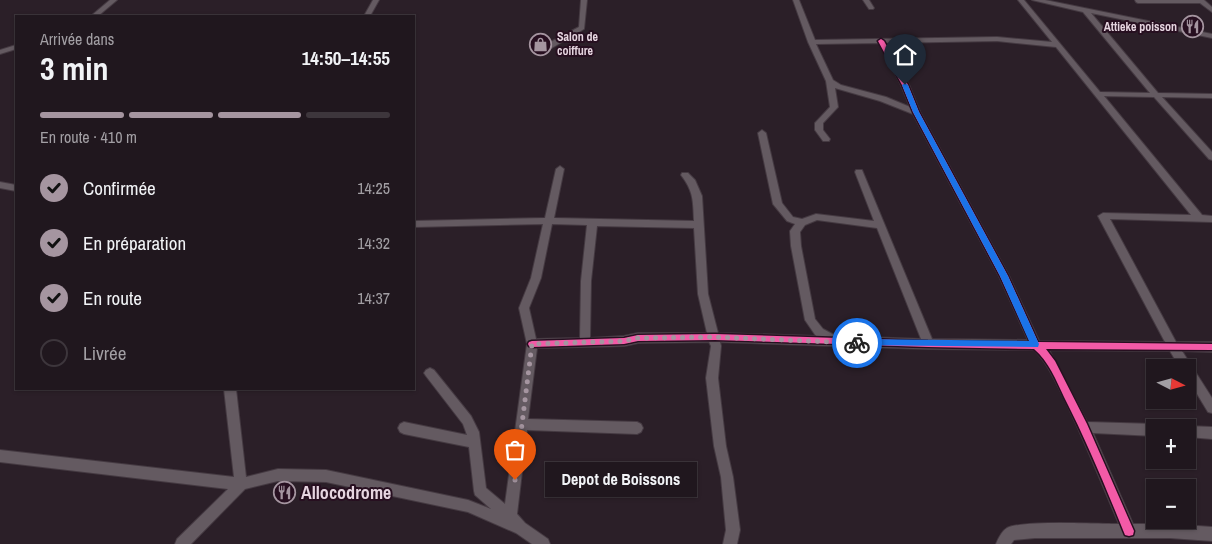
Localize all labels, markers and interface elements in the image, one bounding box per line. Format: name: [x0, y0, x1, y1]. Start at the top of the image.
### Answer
restaurant icon: Attieke poisson: [1181, 15, 1205, 39]
place label: Attieke poisson: [1104, 19, 1177, 35]
text: Arrivée dans: [40, 28, 114, 50]
place label: Salon de coiffure: [557, 29, 599, 59]
shop icon: Salon de coiffure: [529, 32, 553, 56]
pin: [884, 34, 926, 85]
icon: home: [891, 41, 919, 69]
text: 14:50–14:55: [302, 45, 390, 71]
text: 3 min: [40, 47, 109, 90]
text: En route · 410 m: [40, 126, 137, 148]
icon: check: [40, 174, 68, 202]
text: Confirmée: [83, 175, 156, 201]
text: 14:25: [357, 177, 390, 199]
icon: check: [40, 229, 68, 257]
text: En préparation: [83, 230, 186, 256]
text: 14:32: [357, 232, 390, 254]
icon: check: [40, 284, 68, 312]
text: En route: [83, 285, 142, 311]
text: 14:37: [357, 287, 390, 309]
courier: [832, 318, 882, 368]
icon: bike: [843, 329, 871, 357]
text: Livrée: [83, 340, 126, 366]
north arrow: [1146, 359, 1196, 409]
map controls: [1146, 359, 1196, 529]
button: +: [1146, 419, 1196, 469]
pin: [494, 429, 536, 480]
icon: bag: [501, 436, 529, 464]
callout: Depot de Boissons: [545, 462, 698, 498]
text: Depot de Boissons: [562, 468, 680, 490]
button: −: [1146, 479, 1196, 529]
restaurant icon: Allocodrome: [273, 480, 297, 504]
place label: Allocodrome: [301, 480, 391, 505]

